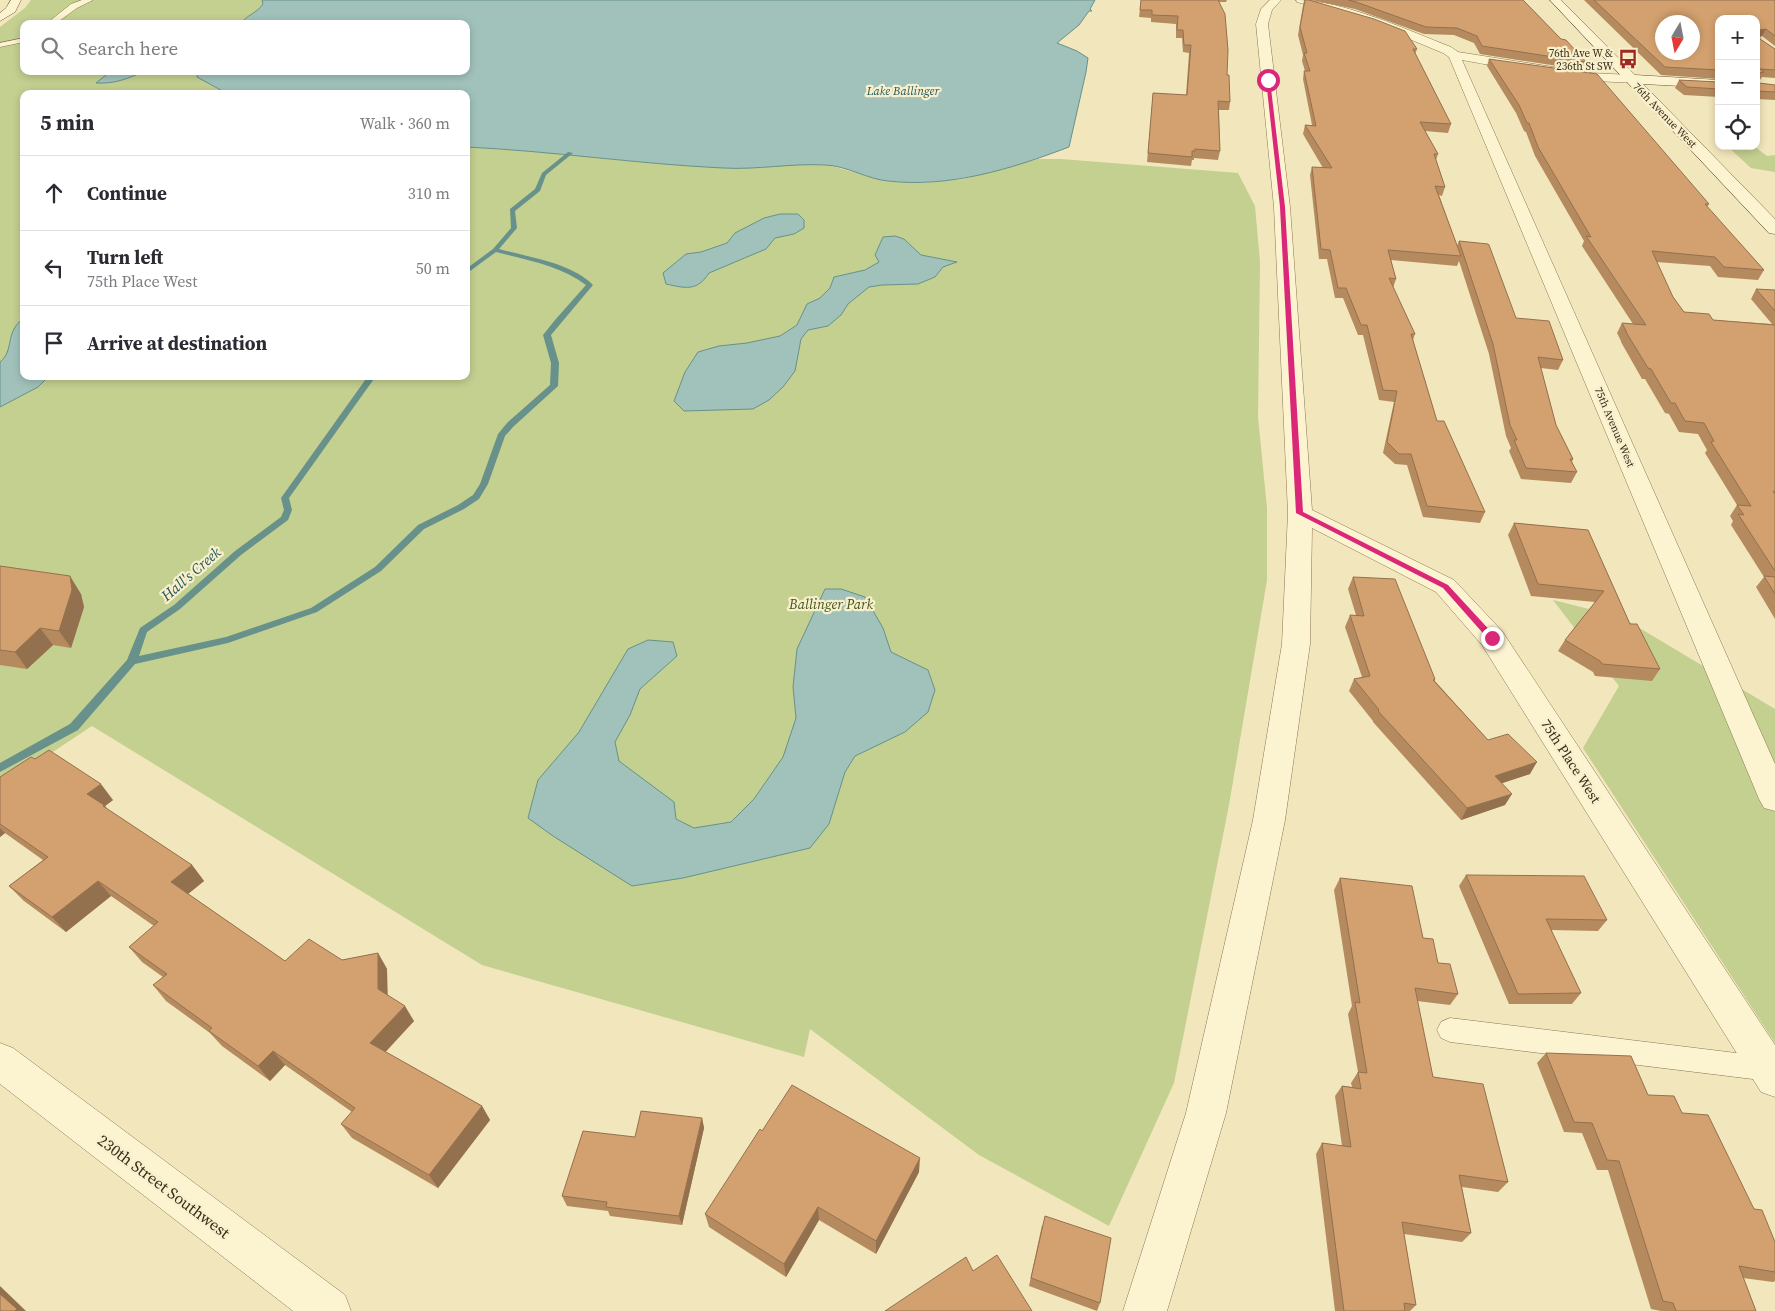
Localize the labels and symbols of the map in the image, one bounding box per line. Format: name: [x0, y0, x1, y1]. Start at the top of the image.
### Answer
north arrow: [1655, 15, 1700, 60]
place label: 76th Ave W & 236th St SW: [1549, 46, 1613, 74]
bus stop icon: 76th Ave W & 236th St SW: [1617, 48, 1639, 70]
route start: [1257, 69, 1280, 92]
street label: 76th Avenue West: [1629, 79, 1700, 152]
water label: Lake Ballinger: [866, 83, 940, 99]
street label: 75th Avenue West: [1591, 385, 1638, 470]
water label: Hall's Creek: [155, 541, 226, 606]
park label: Ballinger Park: [788, 594, 873, 614]
route end: [1481, 627, 1504, 650]
street label: 75th Place West: [1536, 715, 1606, 807]
street label: 230th Street Southwest: [93, 1129, 235, 1244]

